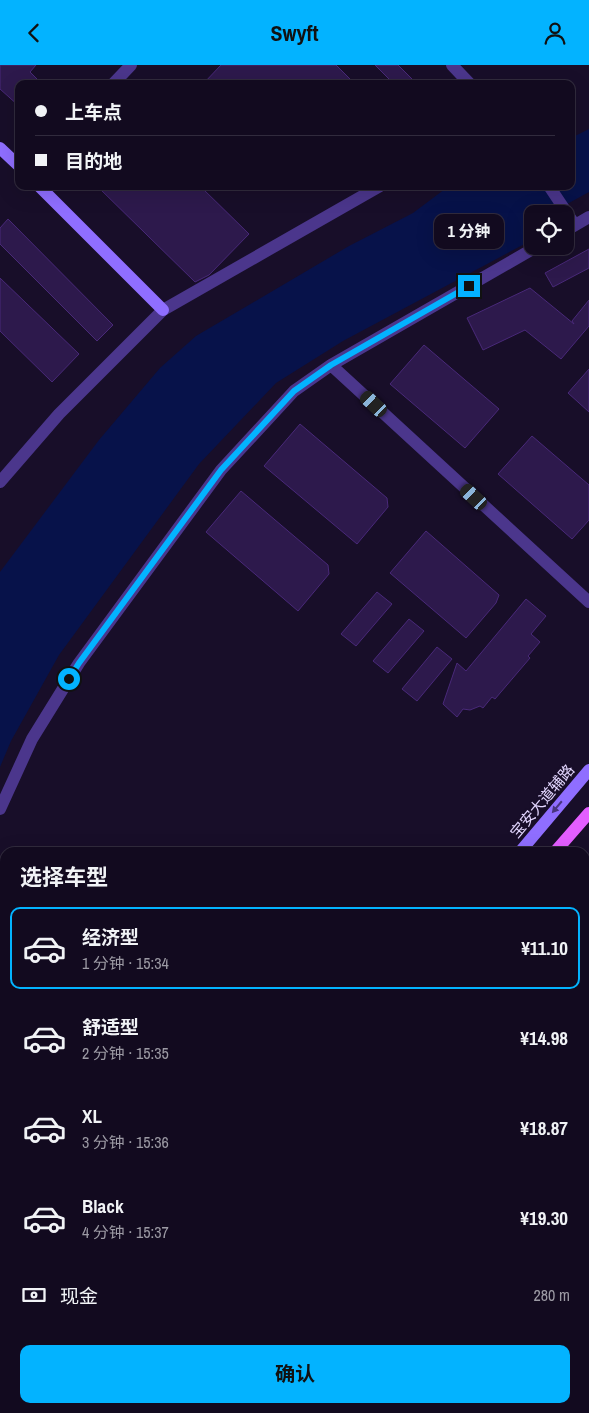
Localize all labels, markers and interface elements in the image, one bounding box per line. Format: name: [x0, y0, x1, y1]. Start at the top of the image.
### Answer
text: Swyft: [270, 18, 319, 48]
icon: back: [20, 19, 48, 47]
icon: person: [541, 19, 569, 47]
text: 上车点: [65, 99, 122, 125]
text: 目的地: [65, 148, 122, 174]
map controls: [524, 205, 574, 255]
button: locate: [524, 205, 574, 255]
callout: 1 分钟: [434, 213, 504, 249]
text: 1 分钟: [448, 220, 490, 242]
route end: [458, 275, 480, 297]
car: [357, 388, 390, 420]
car: [457, 481, 490, 513]
route start: [58, 668, 80, 690]
street label: 宝安大道辅路: [505, 760, 579, 842]
one-way arrow: [552, 801, 563, 814]
text: 选择车型: [20, 862, 108, 892]
text: 经济型: [82, 924, 139, 950]
icon: car: [22, 926, 67, 971]
text: ¥11.10: [521, 935, 568, 961]
text: 1 分钟 · 15:34: [82, 952, 169, 974]
text: 舒适型: [82, 1014, 139, 1040]
icon: car: [22, 1016, 67, 1061]
text: ¥14.98: [520, 1025, 568, 1051]
text: 2 分钟 · 15:35: [82, 1042, 169, 1064]
text: XL: [82, 1103, 102, 1129]
icon: car: [22, 1106, 67, 1151]
text: ¥18.87: [520, 1115, 568, 1141]
text: 3 分钟 · 15:36: [82, 1131, 169, 1153]
text: Black: [82, 1193, 124, 1219]
icon: car: [22, 1196, 67, 1241]
text: ¥19.30: [520, 1205, 568, 1231]
text: 4 分钟 · 15:37: [82, 1221, 169, 1243]
icon: cash: [20, 1281, 48, 1309]
text: 现金: [60, 1283, 98, 1309]
text: 280 m: [534, 1284, 570, 1306]
button: 确认: [20, 1345, 570, 1403]

